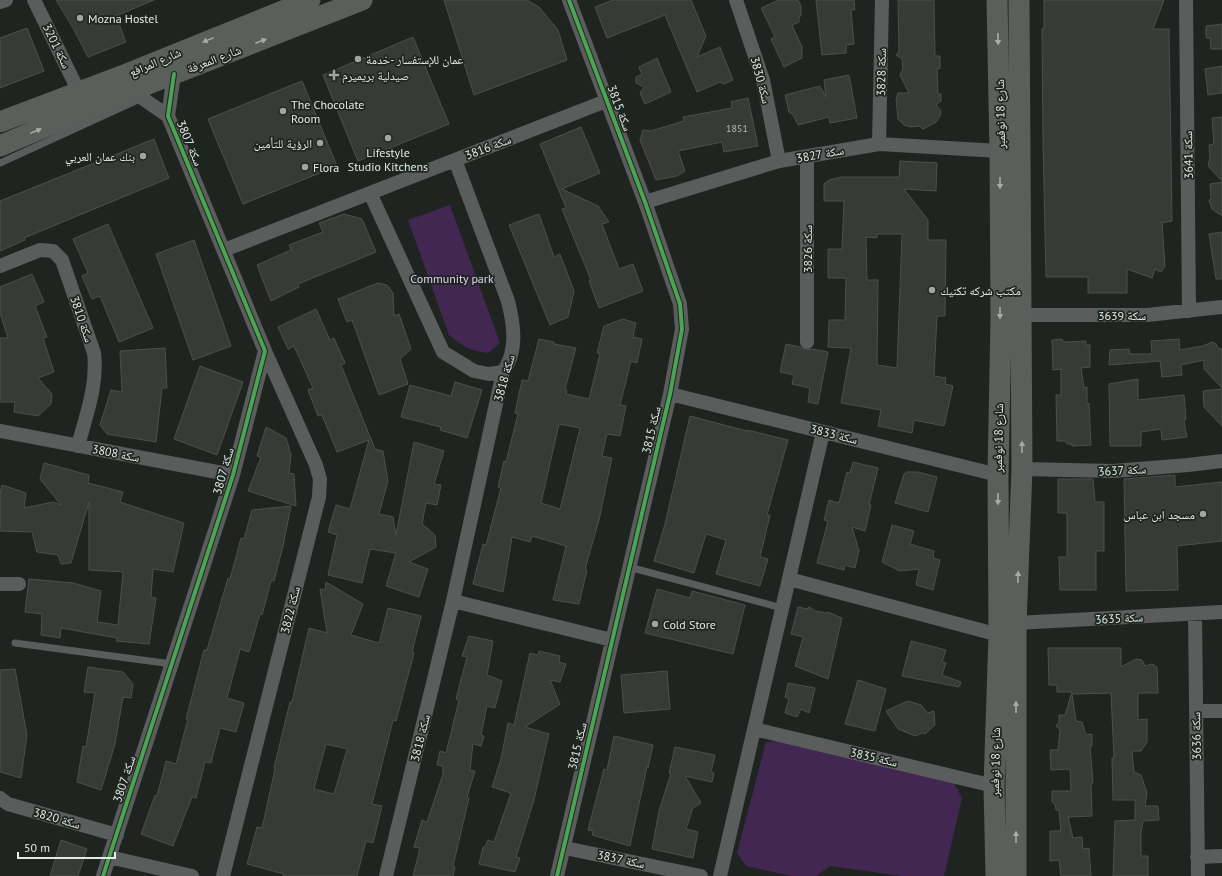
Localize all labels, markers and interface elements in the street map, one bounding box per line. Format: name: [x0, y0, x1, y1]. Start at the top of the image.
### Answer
place label: Mozna Hostel: [88, 11, 158, 26]
marker: Mozna Hostel: [75, 13, 85, 23]
street label: سكة 3201: [40, 21, 74, 71]
one-way arrow: [995, 33, 1001, 46]
one-way arrow: [203, 37, 214, 43]
one-way arrow: [255, 37, 267, 43]
street label: شارع المعرفة: [185, 42, 244, 77]
street label: شارع المرافع: [127, 44, 184, 81]
street label: سكة 3828: [873, 48, 889, 96]
place label: عمان للإستفسار -خدمة: [366, 52, 463, 67]
marker: عمان للإستفسار -خدمة: [353, 54, 363, 64]
street label: سكة 3830: [748, 55, 775, 105]
place label: صيدلية بريميرم: [342, 68, 409, 84]
marker: صيدلية بريميرم: [329, 70, 339, 80]
street label: شارع 18 نوفمبر: [992, 79, 1009, 150]
street label: سكة 3815: [604, 83, 636, 133]
place label: The Chocolate Room: [291, 97, 364, 126]
marker: The Chocolate Room: [278, 106, 288, 116]
street label: سكة 3807: [174, 118, 206, 168]
house number: 1851: [726, 122, 748, 135]
one-way arrow: [30, 127, 42, 134]
street label: سكة 3816: [463, 131, 513, 163]
street label: سكة 3641: [1180, 131, 1196, 179]
marker: Lifestyle Studio Kitchens: [383, 133, 393, 143]
place label: الرؤية للتأمين: [254, 136, 312, 151]
marker: الرؤية للتأمين: [315, 138, 325, 148]
street label: سكة 3827: [795, 142, 845, 166]
place label: Lifestyle Studio Kitchens: [348, 145, 428, 174]
place label: بنك عمان العربي: [65, 149, 135, 167]
marker: بنك عمان العربي: [138, 151, 148, 161]
place label: Flora: [313, 160, 339, 175]
marker: Flora: [300, 162, 310, 172]
one-way arrow: [997, 177, 1003, 190]
street label: سكة 3826: [800, 225, 815, 273]
park label: Community park: [410, 271, 494, 286]
place label: مكتب شركه تكنيك: [940, 283, 1021, 298]
marker: مكتب شركه تكنيك: [927, 285, 937, 295]
street label: سكة 3810: [67, 294, 97, 344]
one-way arrow: [997, 307, 1003, 320]
street label: سكة 3639: [1098, 308, 1146, 323]
street label: سكة 3818: [490, 353, 518, 403]
street label: شارع 18 نوفمبر: [990, 403, 1007, 474]
street label: سكة 3815: [638, 405, 664, 455]
street label: سكة 3833: [809, 421, 859, 447]
one-way arrow: [1019, 440, 1025, 453]
street label: سكة 3808: [91, 441, 141, 465]
street label: سكة 3807: [209, 446, 237, 496]
street label: سكة 3637: [1098, 461, 1147, 479]
one-way arrow: [995, 493, 1001, 506]
place label: مسجد ابن عباس: [1124, 507, 1195, 522]
marker: مسجد ابن عباس: [1198, 509, 1208, 519]
one-way arrow: [1015, 570, 1021, 583]
street label: سكة 3822: [277, 585, 303, 635]
street label: سكة 3635: [1095, 609, 1144, 627]
place label: Cold Store: [663, 617, 716, 632]
marker: Cold Store: [650, 619, 660, 629]
one-way arrow: [1013, 700, 1019, 713]
street label: سكة 3636: [1188, 712, 1204, 760]
street label: سكة 3818: [407, 713, 433, 763]
street label: سكة 3815: [564, 721, 590, 771]
street label: شارع 18 نوفمبر: [987, 727, 1004, 798]
street label: سكة 3835: [849, 744, 899, 770]
street label: سكة 3807: [109, 754, 139, 804]
street label: سكة 3820: [32, 804, 82, 832]
one-way arrow: [1013, 830, 1019, 843]
scale bar: [18, 834, 115, 860]
text: 50 m: [24, 840, 50, 855]
street label: سكة 3837: [596, 847, 646, 871]

